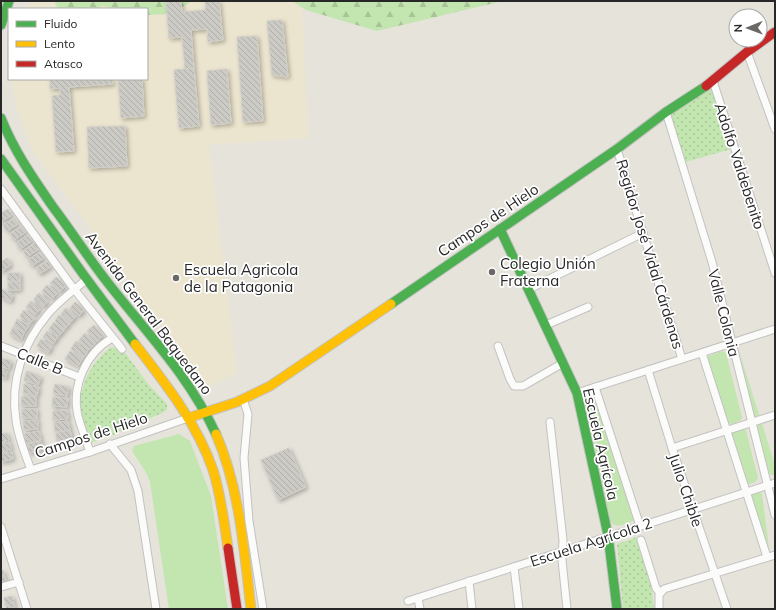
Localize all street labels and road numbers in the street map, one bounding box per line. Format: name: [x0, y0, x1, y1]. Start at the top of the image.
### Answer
street label: Adolfo Valdebenito: [711, 100, 769, 232]
street label: Regidor José Vidal Cárdenas: [612, 157, 688, 351]
street label: Campos de Hielo: [434, 179, 542, 261]
street label: Avenida General Baquedano: [81, 228, 217, 398]
street label: Valle Colonia: [704, 267, 744, 359]
street label: Calle B: [14, 343, 66, 379]
street label: Escuela Agrícola: [579, 386, 623, 502]
street label: Campos de Hielo: [32, 408, 150, 462]
street label: Julio Chible: [665, 451, 707, 529]
street label: Escuela Agrícola 2: [528, 513, 654, 571]

